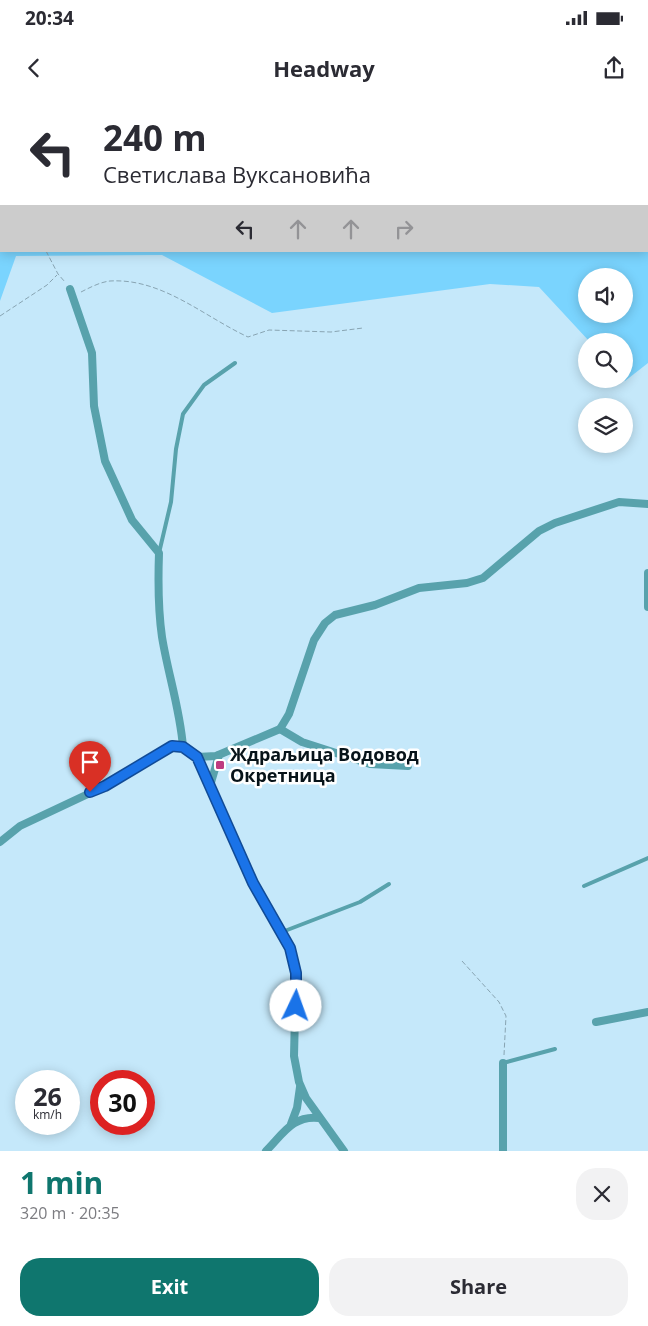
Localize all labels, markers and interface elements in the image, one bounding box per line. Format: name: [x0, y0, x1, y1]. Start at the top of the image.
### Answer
text: 20:34: [25, 5, 74, 31]
text: Headway: [273, 53, 375, 83]
icon: back: [20, 54, 48, 82]
icon: share: [600, 54, 628, 82]
text: 240 m: [103, 114, 207, 161]
icon: left: [20, 120, 85, 185]
text: Светислава Вуксановића: [103, 159, 371, 189]
icon: left: [231, 215, 259, 243]
icon: ahead: [284, 215, 312, 243]
icon: ahead: [337, 215, 365, 243]
icon: right: [390, 215, 418, 243]
map controls: [578, 268, 633, 453]
button: sound: [578, 268, 633, 323]
button: search: [578, 333, 633, 388]
button: layers: [578, 398, 633, 453]
pin: [69, 741, 111, 792]
place label: Ждраљица Водовод Окретница: [230, 742, 419, 787]
icon: arrive: [76, 748, 104, 776]
marker: Ждраљица Водовод Окретница: [214, 759, 226, 771]
position arrow: [269, 979, 321, 1031]
speed limit sign: 30: [90, 1070, 155, 1135]
text: 26: [33, 1079, 62, 1113]
text: km/h: [33, 1106, 62, 1123]
text: 1 min: [20, 1162, 103, 1203]
button: close: [576, 1168, 628, 1220]
text: 320 m · 20:35: [20, 1202, 120, 1224]
button: Exit: [20, 1258, 319, 1316]
button: Share: [329, 1258, 628, 1316]

